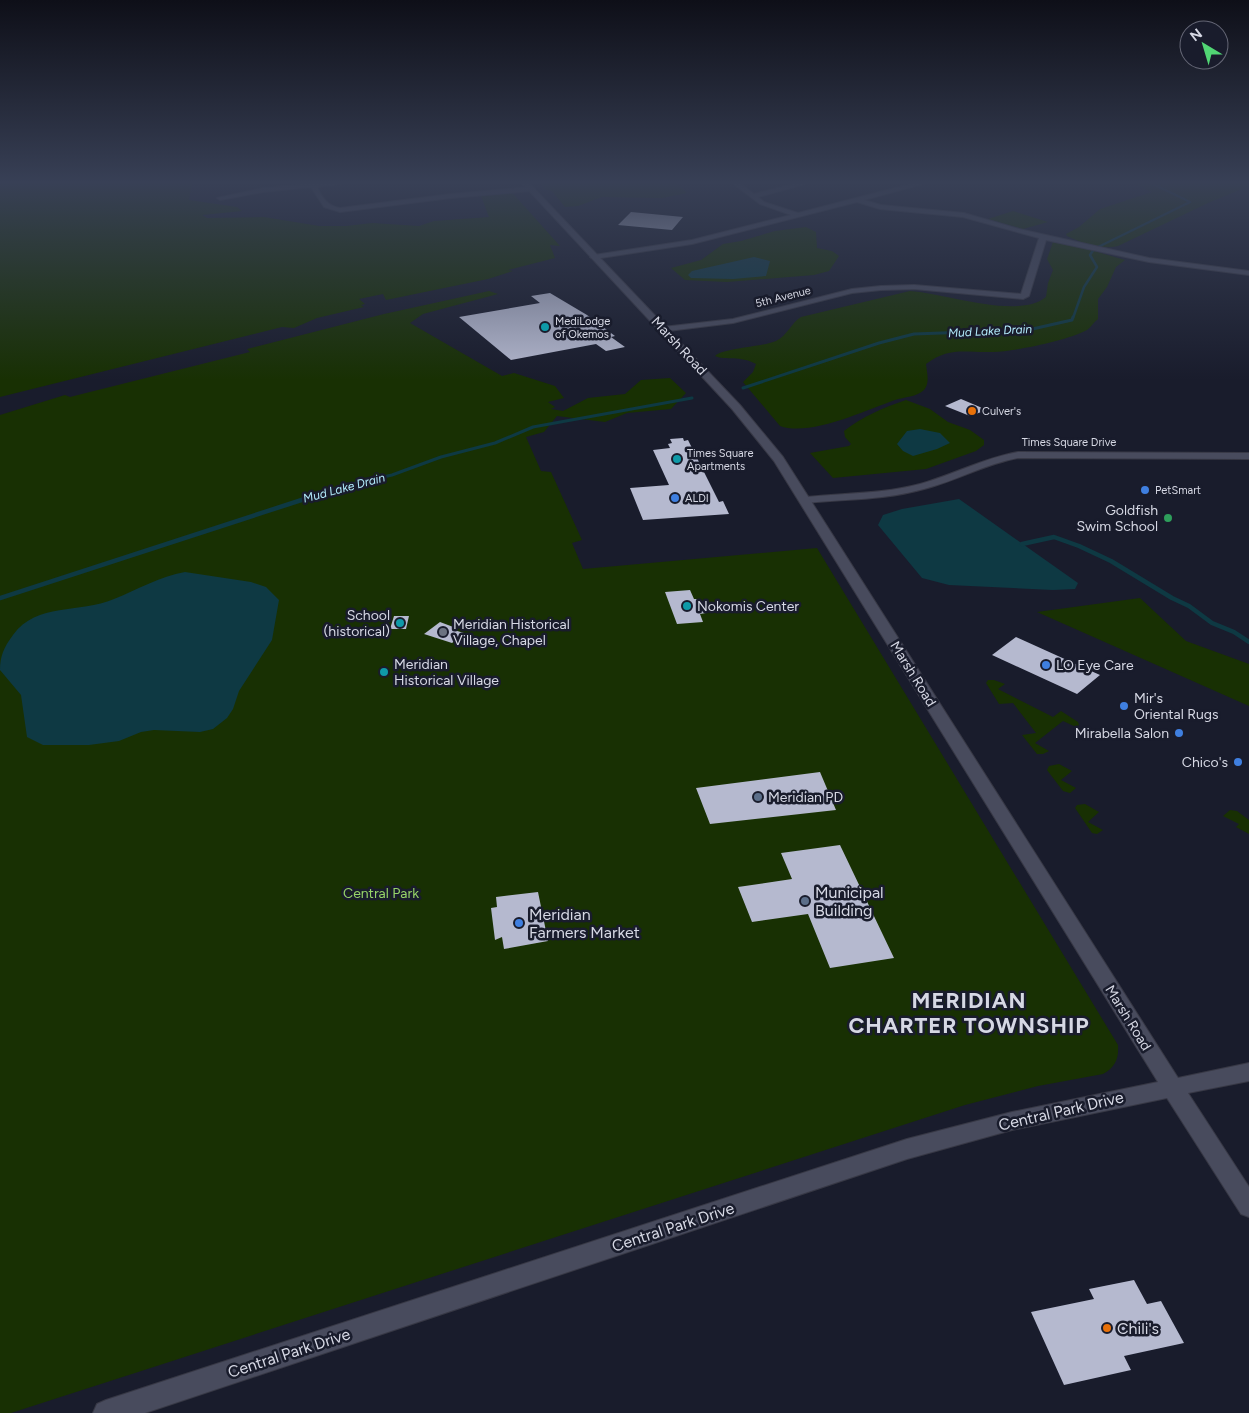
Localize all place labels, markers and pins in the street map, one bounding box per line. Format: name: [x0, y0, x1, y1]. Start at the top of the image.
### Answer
place label: MediLodge of Okemos: [555, 315, 610, 341]
marker: MediLodge of Okemos: [539, 321, 551, 333]
marker: Culver's: [966, 405, 978, 417]
place label: Culver's: [982, 405, 1021, 418]
place label: Times Square Apartments: [687, 447, 753, 473]
marker: Times Square Apartments: [671, 453, 683, 465]
marker: PetSmart: [1139, 484, 1151, 496]
place label: PetSmart: [1155, 484, 1201, 497]
marker: ALDI: [669, 492, 681, 504]
place label: ALDI: [685, 492, 709, 505]
place label: Goldfish Swim School: [1077, 502, 1158, 535]
marker: Goldfish Swim School: [1162, 512, 1174, 524]
place label: Nokomis Center: [697, 598, 799, 615]
marker: Nokomis Center: [681, 600, 693, 612]
place label: School (historical): [323, 607, 390, 640]
place label: Meridian Historical Village, Chapel: [453, 616, 570, 649]
marker: School (historical): [394, 617, 406, 629]
marker: Meridian Historical Village, Chapel: [437, 626, 449, 638]
place label: Meridian Historical Village: [394, 656, 499, 689]
place label: LO Eye Care: [1056, 657, 1134, 674]
marker: LO Eye Care: [1040, 659, 1052, 671]
marker: Meridian Historical Village: [378, 666, 390, 678]
place label: Mir's Oriental Rugs: [1134, 690, 1219, 723]
marker: Mir's Oriental Rugs: [1118, 700, 1130, 712]
place label: Mirabella Salon: [1075, 725, 1169, 742]
marker: Mirabella Salon: [1173, 727, 1185, 739]
place label: Chico's: [1182, 754, 1228, 771]
marker: Chico's: [1232, 756, 1244, 768]
place label: Meridian PD: [768, 789, 843, 806]
marker: Meridian PD: [752, 791, 764, 803]
place label: Municipal Building: [815, 883, 884, 920]
marker: Municipal Building: [799, 895, 811, 907]
place label: Meridian Farmers Market: [529, 905, 640, 942]
marker: Meridian Farmers Market: [513, 917, 525, 929]
place label: Chili's: [1117, 1319, 1159, 1338]
marker: Chili's: [1101, 1322, 1113, 1334]

